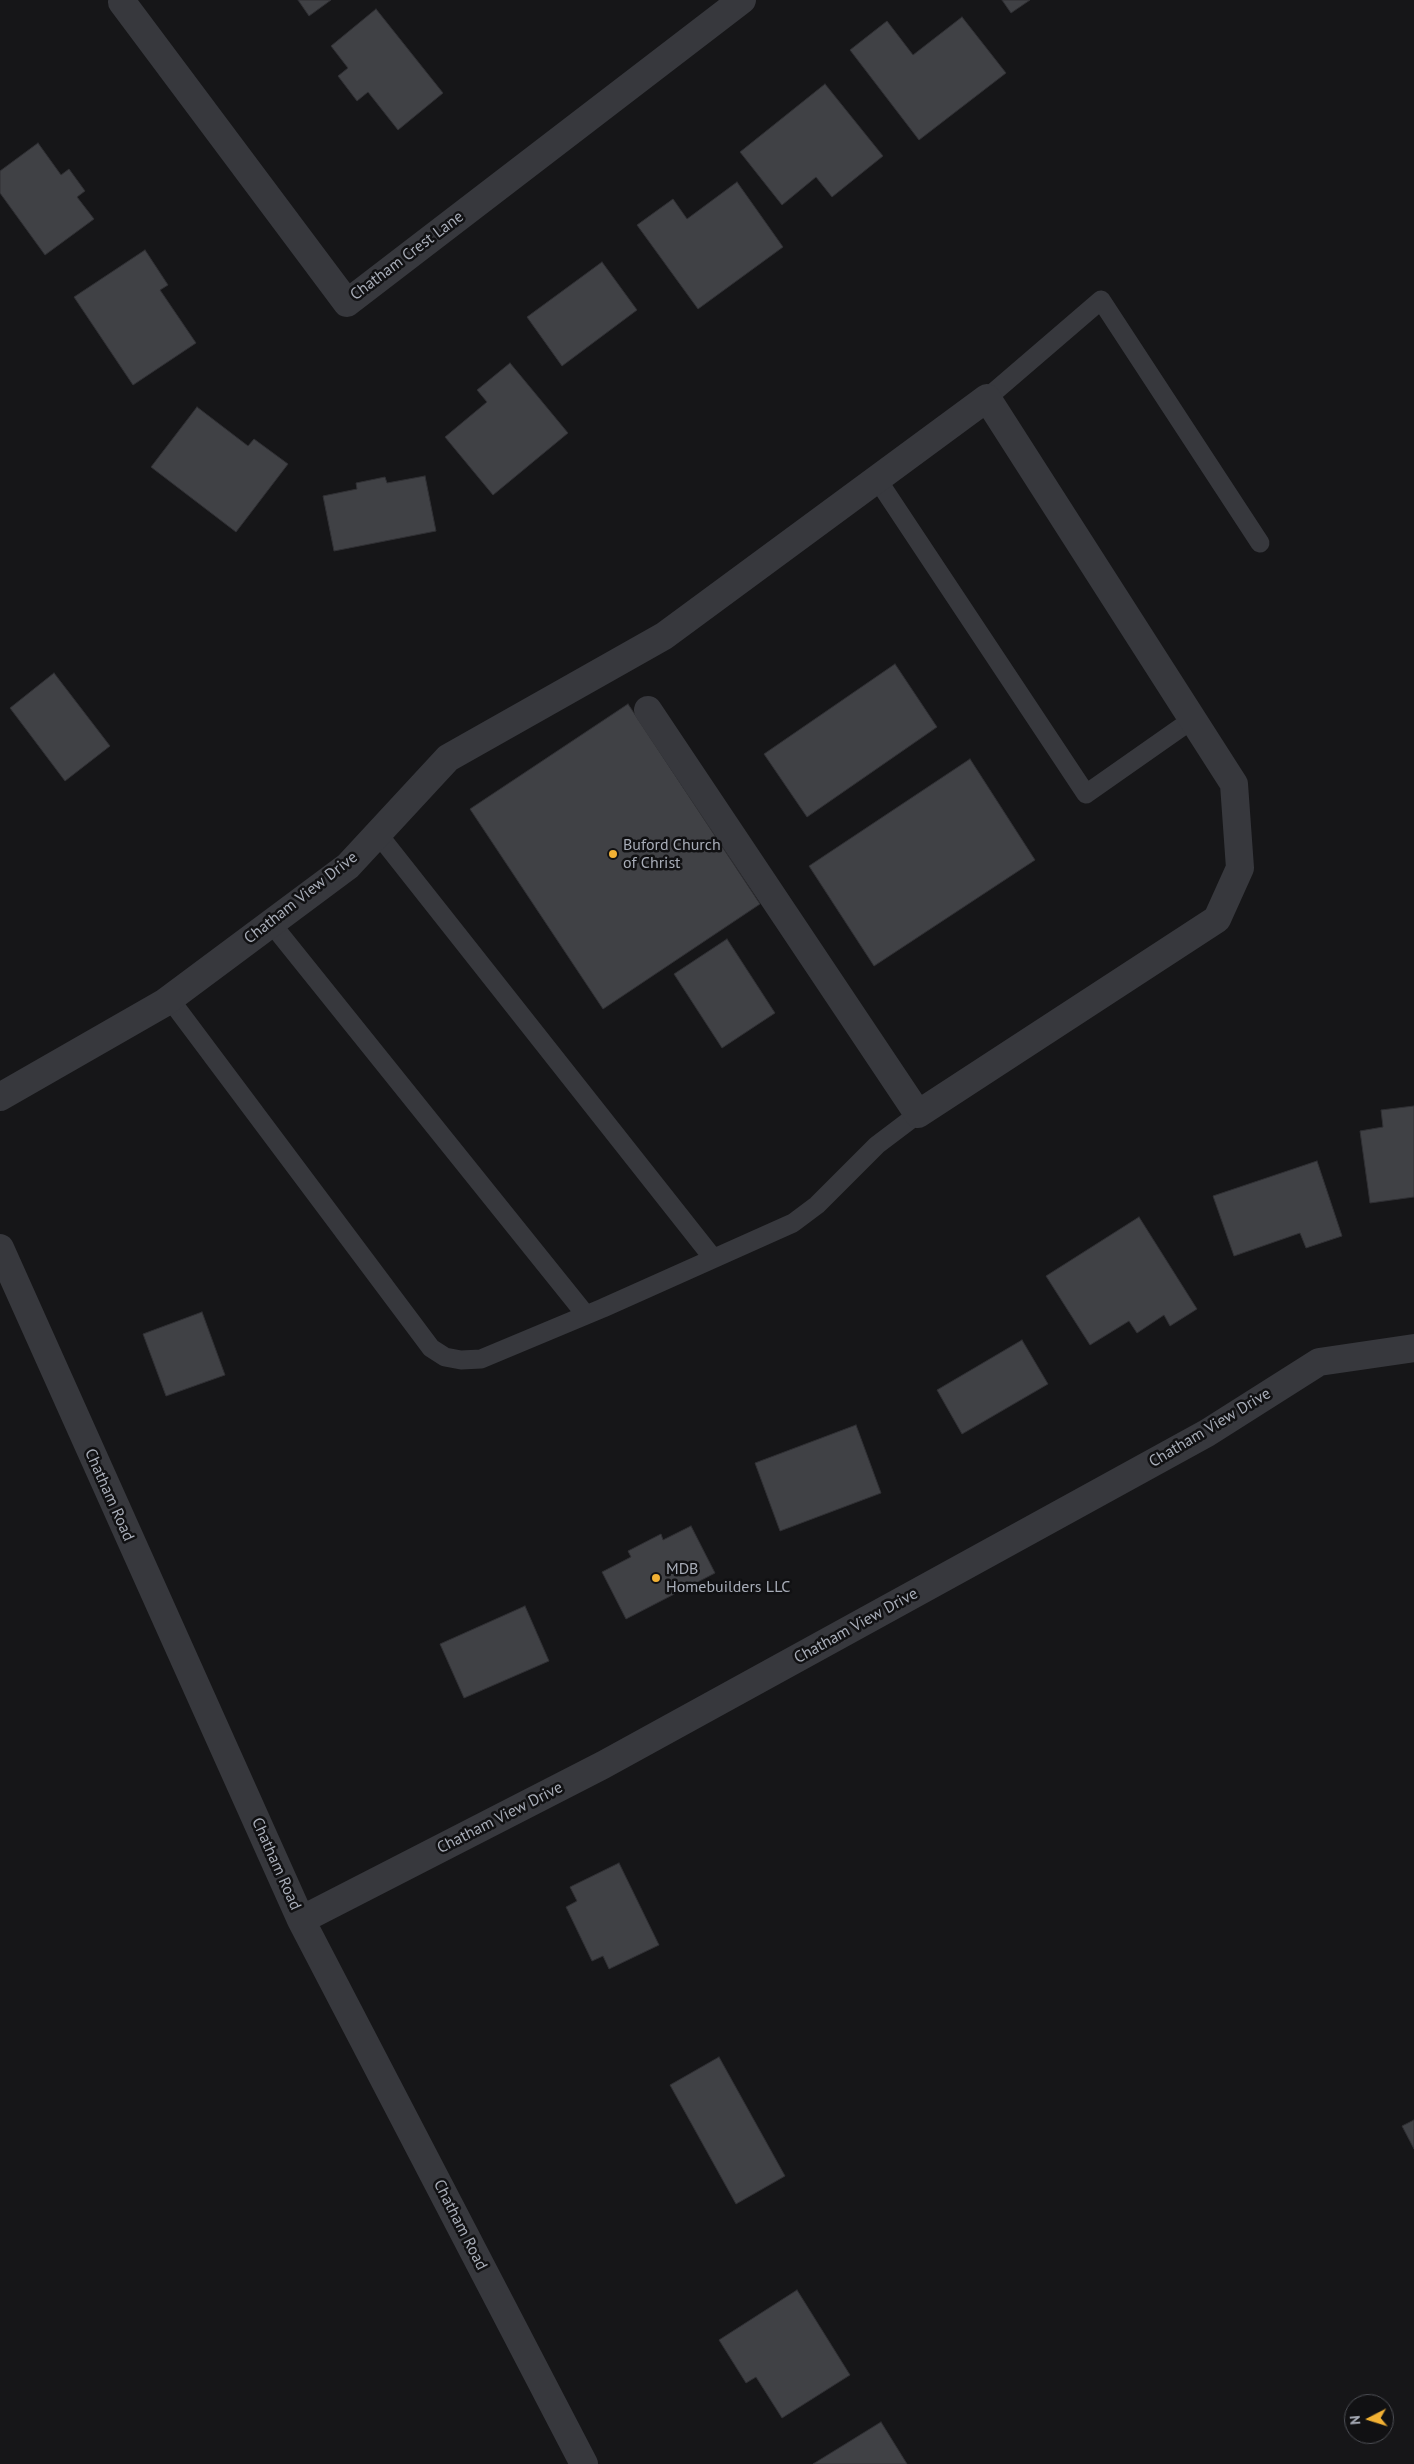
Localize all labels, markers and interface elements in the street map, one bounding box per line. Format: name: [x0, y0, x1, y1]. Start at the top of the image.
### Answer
street label: Chatham Crest Lane: [347, 207, 467, 305]
place label: Buford Church of Christ: [623, 835, 721, 873]
street label: Chatham View Drive: [241, 848, 361, 948]
marker: Buford Church of Christ: [607, 848, 619, 860]
street label: Chatham View Drive: [1146, 1384, 1274, 1472]
street label: Chatham Road: [80, 1446, 138, 1544]
place label: MDB Homebuilders LLC: [666, 1559, 790, 1597]
marker: MDB Homebuilders LLC: [650, 1572, 662, 1584]
street label: Chatham View Drive: [791, 1584, 921, 1668]
street label: Chatham View Drive: [434, 1778, 566, 1858]
street label: Chatham Road: [247, 1815, 305, 1913]
street label: Chatham Road: [429, 2177, 491, 2273]
north arrow: [1344, 2394, 1394, 2444]
text: N: [1346, 2415, 1364, 2426]

